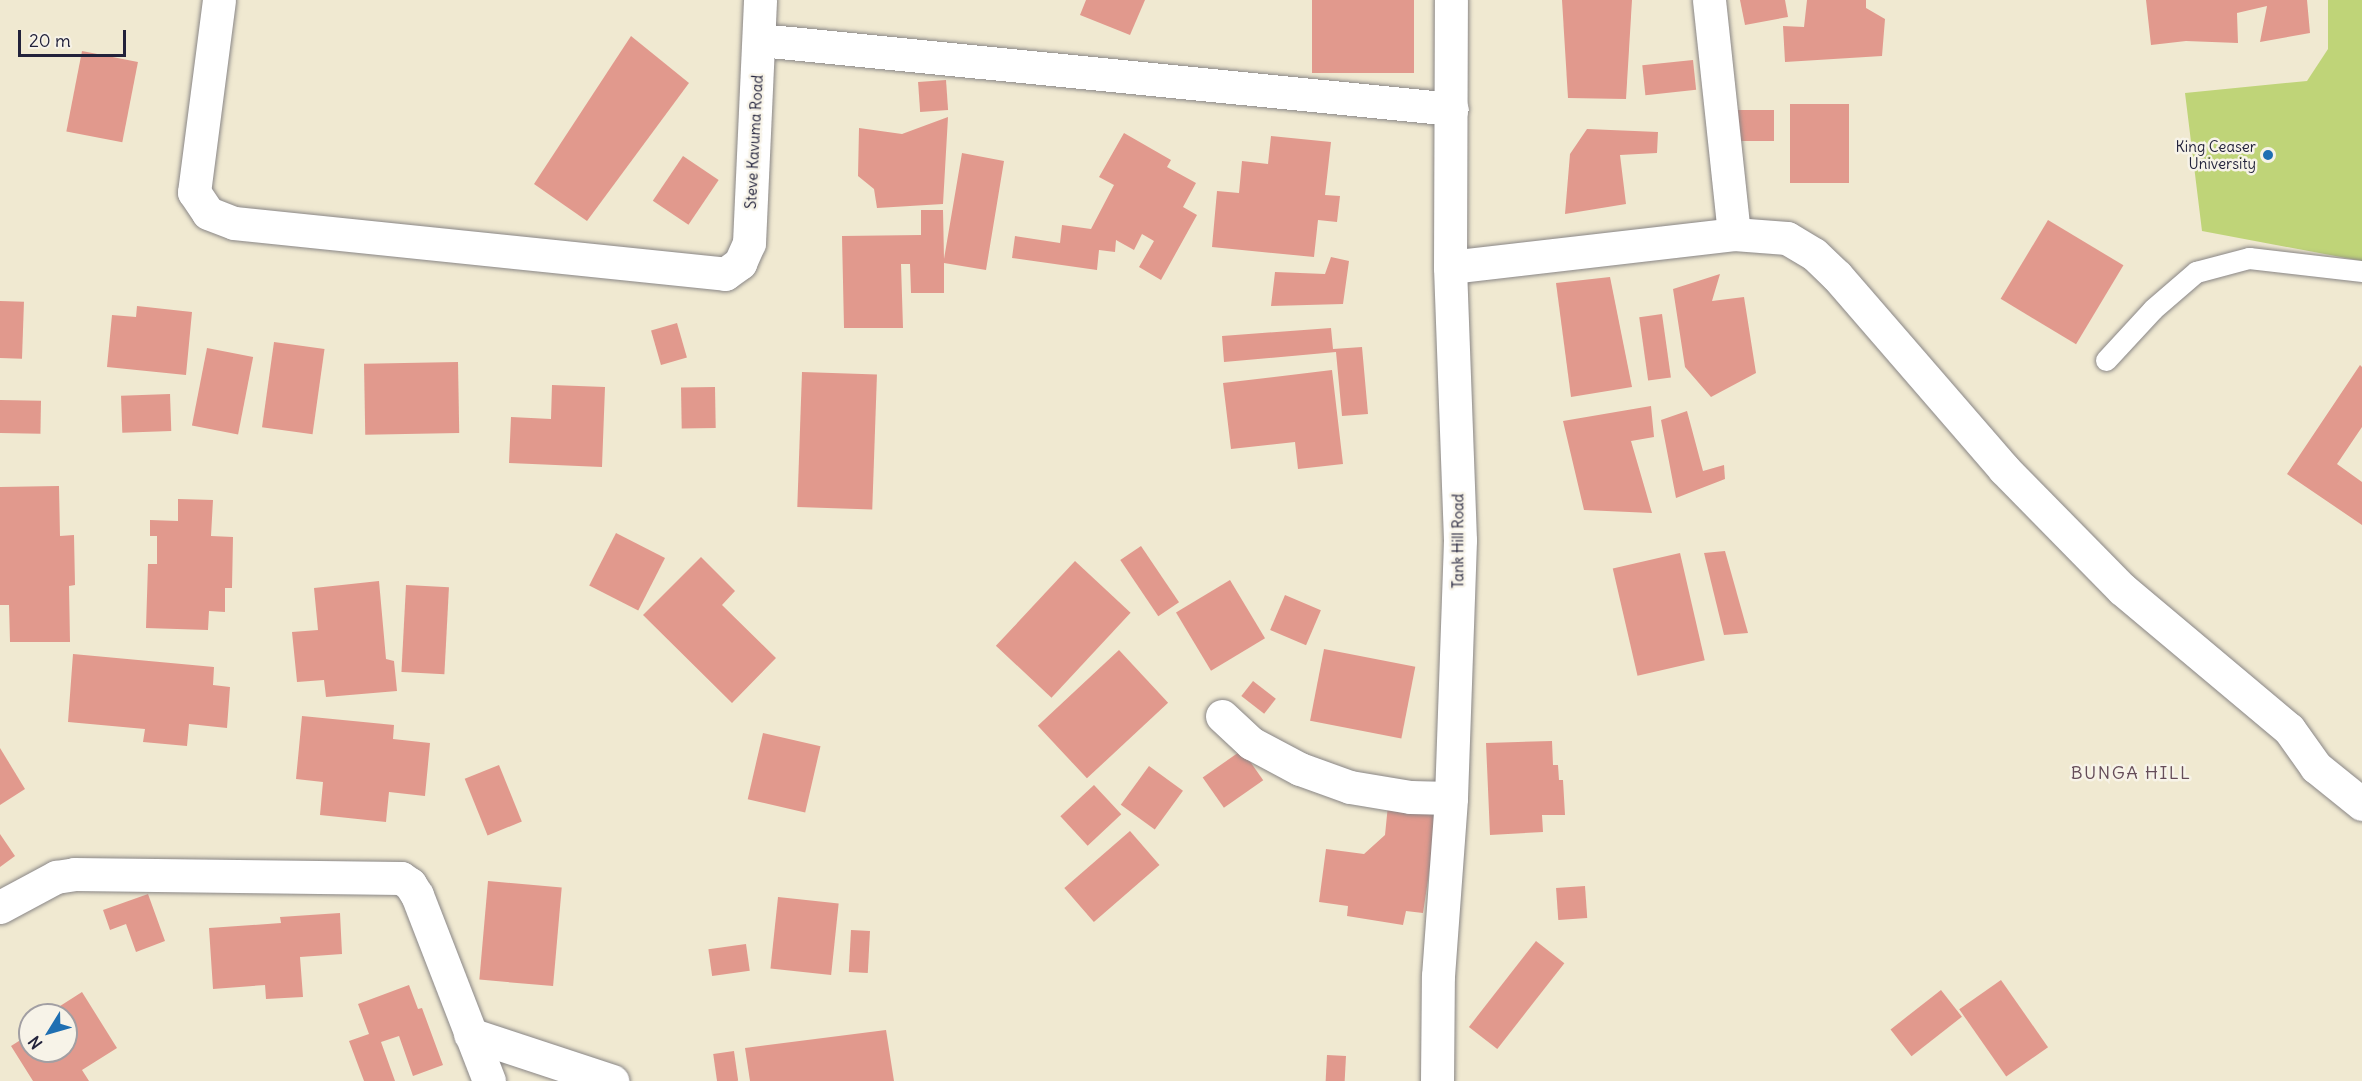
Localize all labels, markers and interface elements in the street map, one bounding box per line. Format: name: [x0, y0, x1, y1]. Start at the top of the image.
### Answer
scale bar: [21, 18, 129, 56]
text: 20 m: [29, 29, 71, 52]
street label: Steve Kavuma Road: [742, 75, 766, 209]
place label: King Ceaser University: [2176, 137, 2256, 172]
marker: King Ceaser University: [2261, 148, 2275, 162]
street label: Tank Hill Road: [1449, 494, 1467, 588]
district label: BUNGA HILL: [2071, 762, 2191, 784]
north arrow: [18, 1003, 78, 1063]
text: N: [24, 1032, 47, 1053]

